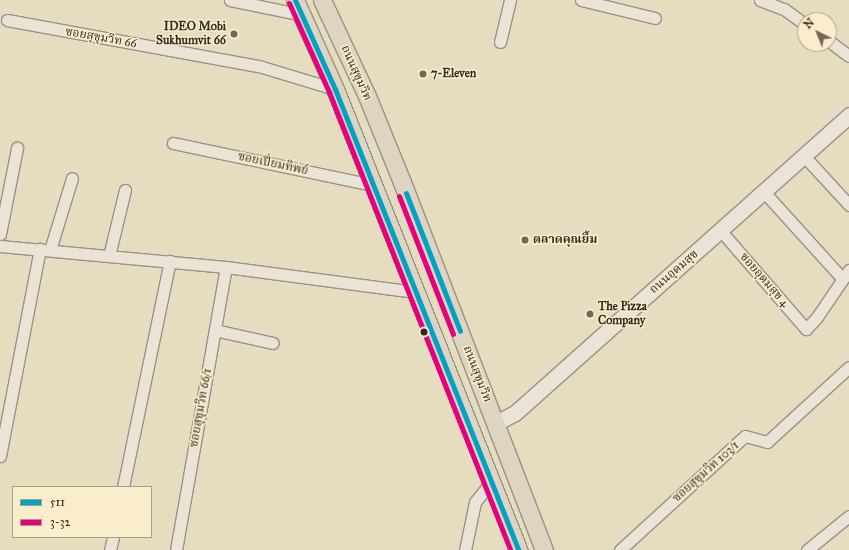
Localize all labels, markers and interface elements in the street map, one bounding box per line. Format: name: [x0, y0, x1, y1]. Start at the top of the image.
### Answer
north arrow: [797, 12, 837, 52]
text: N: [801, 16, 817, 32]
place label: IDEO Mobi Sukhumvit 66: [156, 20, 226, 48]
street label: ซอยสุขุมวิท 66: [64, 25, 138, 51]
marker: IDEO Mobi Sukhumvit 66: [229, 29, 239, 39]
street label: ถนนสุขุมวิท: [337, 43, 375, 103]
place label: 7-Eleven: [431, 67, 476, 81]
marker: 7-Eleven: [418, 69, 428, 79]
street label: ซอยเปี่ยมทิพย์: [236, 149, 310, 179]
place label: ตลาดคุณยิ้ม: [533, 233, 597, 247]
marker: ตลาดคุณยิ้ม: [520, 235, 530, 245]
street label: ถนนอุดมสุข: [647, 247, 701, 297]
street label: ซอยอุดมสุข 4: [736, 250, 792, 310]
place label: The Pizza Company: [598, 300, 647, 328]
marker: The Pizza Company: [585, 309, 595, 319]
unlabelled marker: [419, 327, 429, 337]
street label: ถนนสุขุมวิท: [460, 344, 494, 404]
street label: ซอยสุขุมวิท 66/1: [187, 367, 215, 449]
street label: ซอยสุขุมวิท 103/1: [670, 438, 742, 506]
legend: [12, 486, 152, 538]
text: 511: [50, 495, 65, 509]
text: 3-32: [50, 515, 70, 529]

